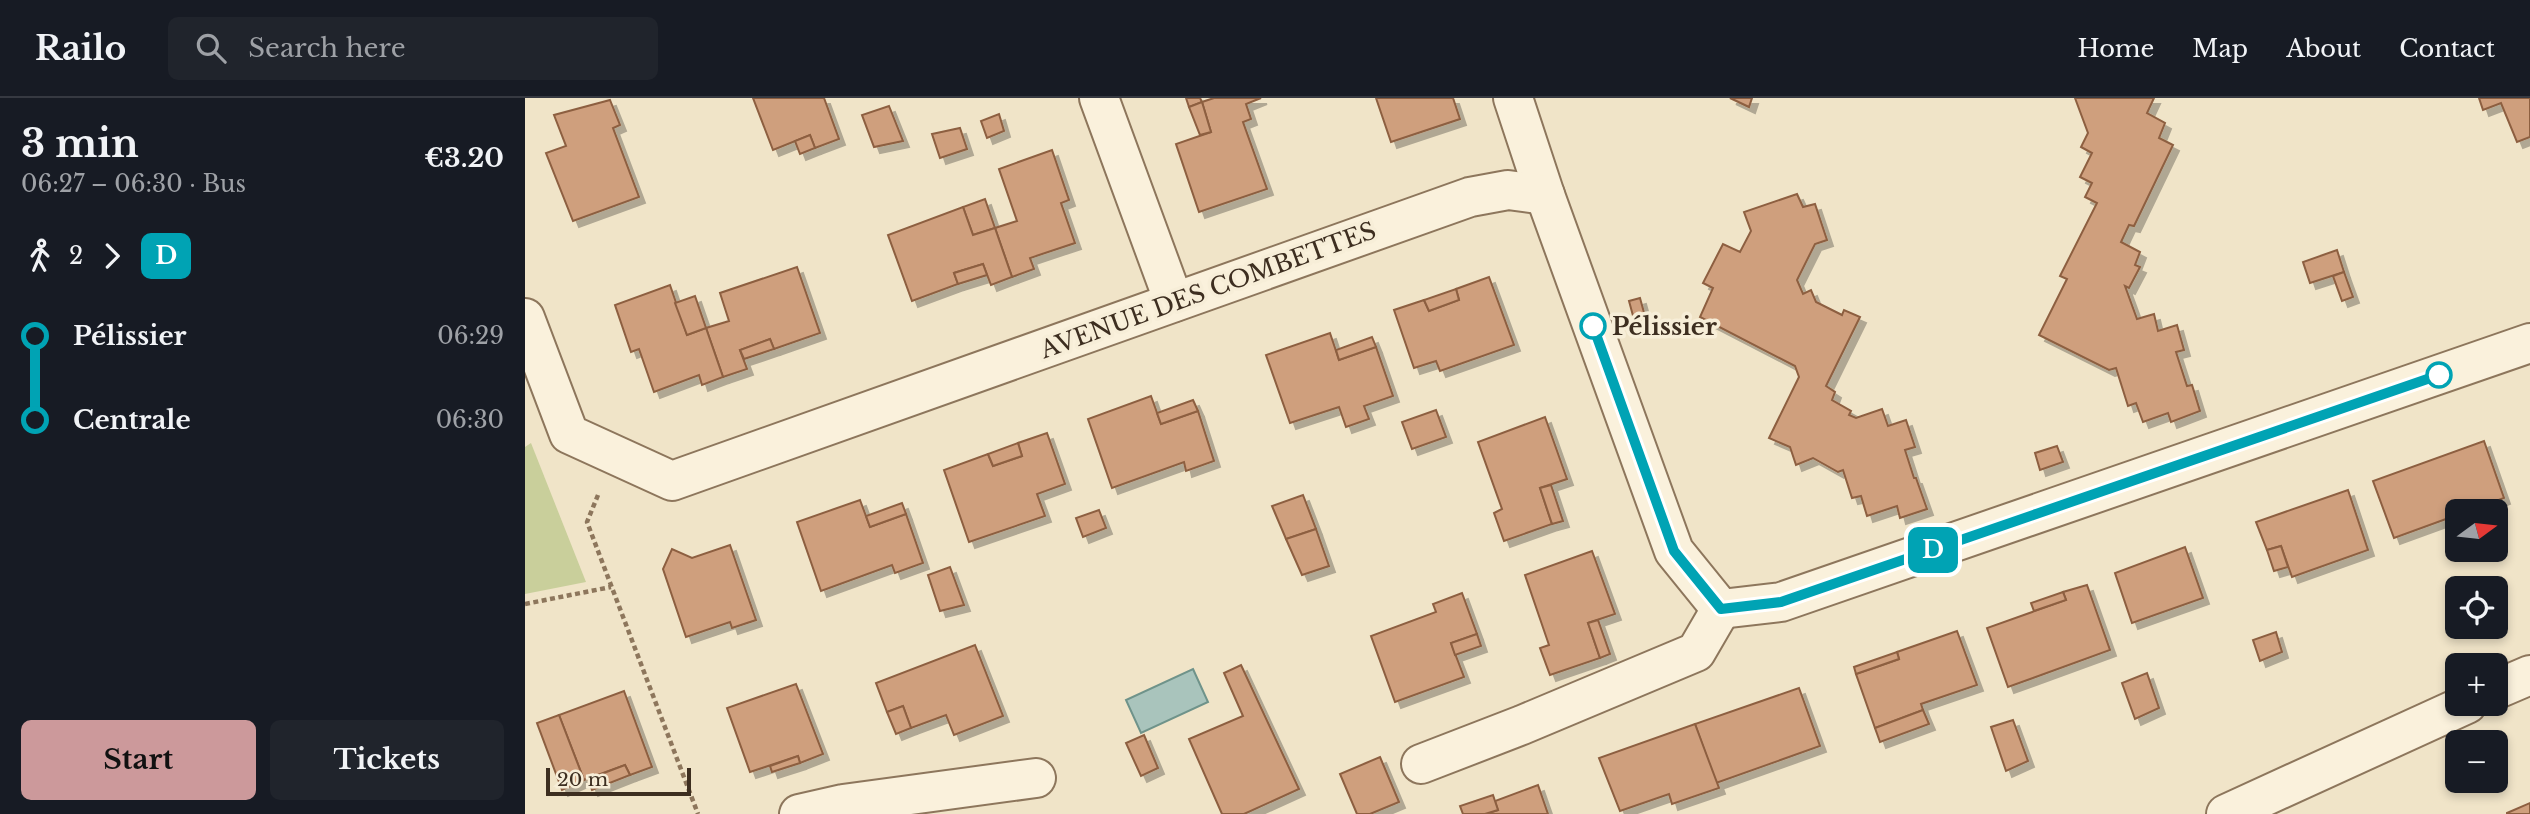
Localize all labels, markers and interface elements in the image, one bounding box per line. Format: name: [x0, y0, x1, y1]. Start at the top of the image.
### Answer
search box: [168, 17, 658, 80]
text: Railo: [35, 28, 126, 69]
icon: search: [192, 29, 230, 67]
text: Search here: [248, 32, 406, 64]
text: Home: [2078, 34, 2154, 63]
text: Map: [2192, 34, 2248, 63]
text: About: [2286, 34, 2361, 63]
text: Contact: [2399, 34, 2495, 63]
text: 3 min: [21, 120, 139, 167]
text: €3.20: [424, 142, 504, 174]
text: 06:27 – 06:30 · Bus: [21, 170, 246, 198]
street label: AVENUE DES COMBETTES: [1035, 216, 1380, 365]
icon: walk: [21, 237, 59, 275]
icon: forward: [93, 237, 131, 275]
text: D: [155, 241, 177, 270]
text: 2: [69, 242, 83, 270]
place label: Pélissier: [1612, 312, 1717, 341]
marker: Pélissier: [1580, 313, 1606, 339]
text: Pélissier: [73, 320, 187, 352]
text: 06:29: [437, 322, 504, 350]
unlabelled marker: [2426, 362, 2452, 388]
text: Centrale: [73, 404, 191, 436]
text: 06:30: [436, 406, 504, 434]
north arrow: [2445, 499, 2508, 562]
map controls: [2445, 499, 2508, 793]
line badge: D: [1910, 527, 1956, 573]
text: D: [1922, 535, 1944, 564]
button: locate: [2445, 576, 2508, 639]
button: +: [2445, 653, 2508, 716]
button: Start: [21, 720, 256, 800]
button: Tickets: [270, 720, 504, 800]
button: −: [2445, 730, 2508, 793]
scale bar: [546, 765, 691, 797]
text: 20 m: [557, 768, 608, 791]

